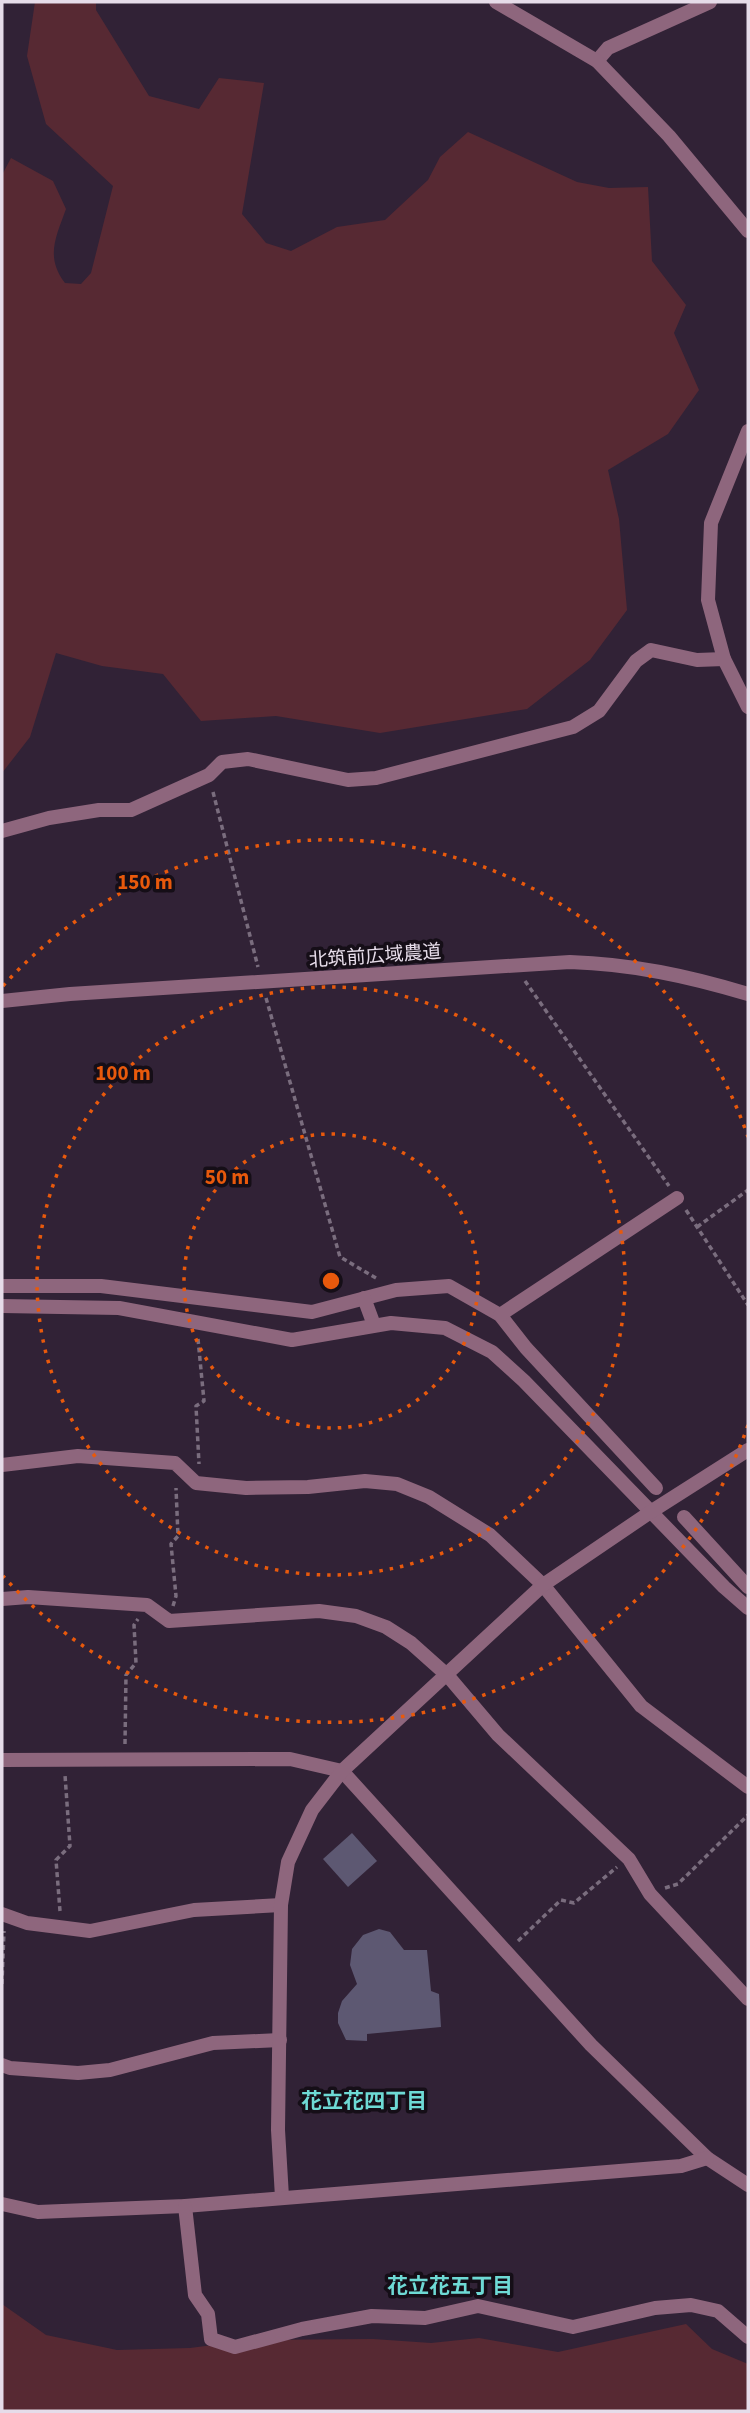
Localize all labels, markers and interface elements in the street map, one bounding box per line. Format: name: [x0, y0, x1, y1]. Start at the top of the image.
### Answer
text: 150 m: [117, 867, 173, 897]
street label: 北筑前広域農道: [308, 938, 442, 975]
text: 100 m: [95, 1058, 151, 1088]
text: 50 m: [205, 1162, 249, 1192]
centre of rings: [319, 1269, 343, 1293]
district label: 花立花四丁目: [301, 2086, 427, 2116]
district label: 花立花五丁目: [387, 2271, 513, 2301]

